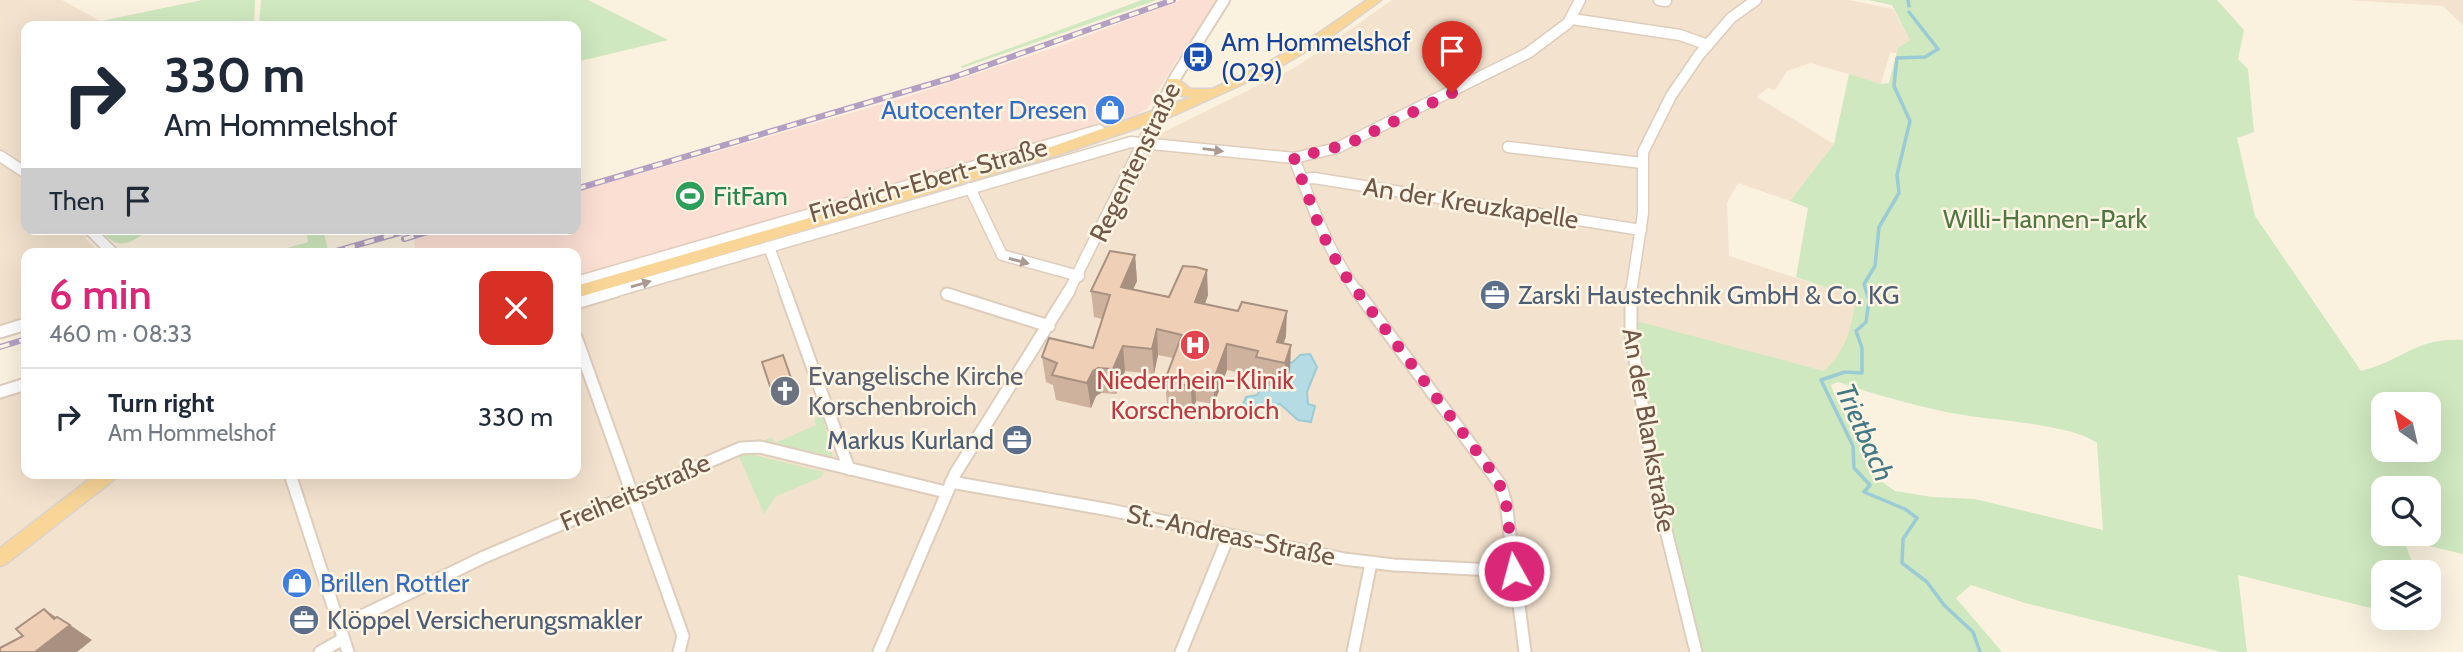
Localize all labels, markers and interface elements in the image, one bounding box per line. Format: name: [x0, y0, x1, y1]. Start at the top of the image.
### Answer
pin: [1422, 21, 1482, 93]
place label: Am Hommelshof (029): [1221, 26, 1411, 88]
icon: arrive: [1433, 32, 1471, 70]
bus stop icon: Am Hommelshof (029): [1181, 40, 1215, 74]
text: 330 m: [164, 45, 305, 104]
icon: right: [49, 49, 140, 140]
street label: Regentenstraße: [1083, 77, 1187, 247]
shop icon: Autocenter Dresen: [1093, 93, 1127, 127]
place label: Autocenter Dresen: [881, 94, 1087, 126]
text: Am Hommelshof: [164, 105, 397, 144]
street label: Friedrich-Ebert-Straße: [805, 131, 1051, 229]
one-way arrow: [1202, 145, 1224, 156]
street label: An der Kreuzkapelle: [1361, 170, 1581, 236]
sports icon: FitFam: [673, 179, 707, 213]
place label: FitFam: [713, 180, 788, 212]
icon: arrive: [119, 182, 157, 220]
text: Then: [49, 185, 105, 217]
park label: Willi-Hannen-Park: [1943, 203, 2147, 235]
one-way arrow: [1009, 256, 1030, 266]
text: 6 min: [49, 268, 152, 320]
button: close: [479, 271, 553, 345]
one-way arrow: [631, 278, 652, 288]
office icon: Zarski Haustechnik GmbH & Co. KG: [1478, 278, 1512, 312]
place label: Zarski Haustechnik GmbH & Co. KG: [1518, 279, 1900, 311]
text: 460 m · 08:33: [49, 320, 192, 348]
street label: An der Blankstraße: [1615, 325, 1683, 535]
hospital icon: Niederrhein-Klinik Korschenbroich: [1178, 328, 1212, 362]
place label: Evangelische Kirche Korschenbroich: [808, 360, 1023, 422]
place label: Niederrhein-Klinik Korschenbroich: [1096, 364, 1294, 426]
church icon: Evangelische Kirche Korschenbroich: [768, 374, 802, 408]
water label: Trietbach: [1828, 378, 1902, 486]
text: Turn right: [108, 387, 214, 419]
north arrow: [2371, 392, 2441, 462]
map controls: [2371, 392, 2441, 630]
icon: right: [49, 398, 87, 436]
text: 330 m: [478, 401, 553, 433]
text: Am Hommelshof: [108, 419, 276, 447]
office icon: Markus Kurland: [1000, 423, 1034, 457]
place label: Markus Kurland: [827, 424, 994, 456]
street label: Freiheitsstraße: [555, 446, 715, 538]
button: search: [2371, 476, 2441, 546]
street label: St.-Andreas-Straße: [1124, 497, 1338, 573]
position arrow: [1477, 534, 1551, 608]
button: layers: [2371, 560, 2441, 630]
shop icon: Brillen Rottler: [280, 566, 314, 600]
place label: Brillen Rottler: [320, 567, 470, 599]
office icon: Klöppel Versicherungsmakler: [287, 603, 321, 637]
place label: Klöppel Versicherungsmakler: [327, 604, 643, 636]

